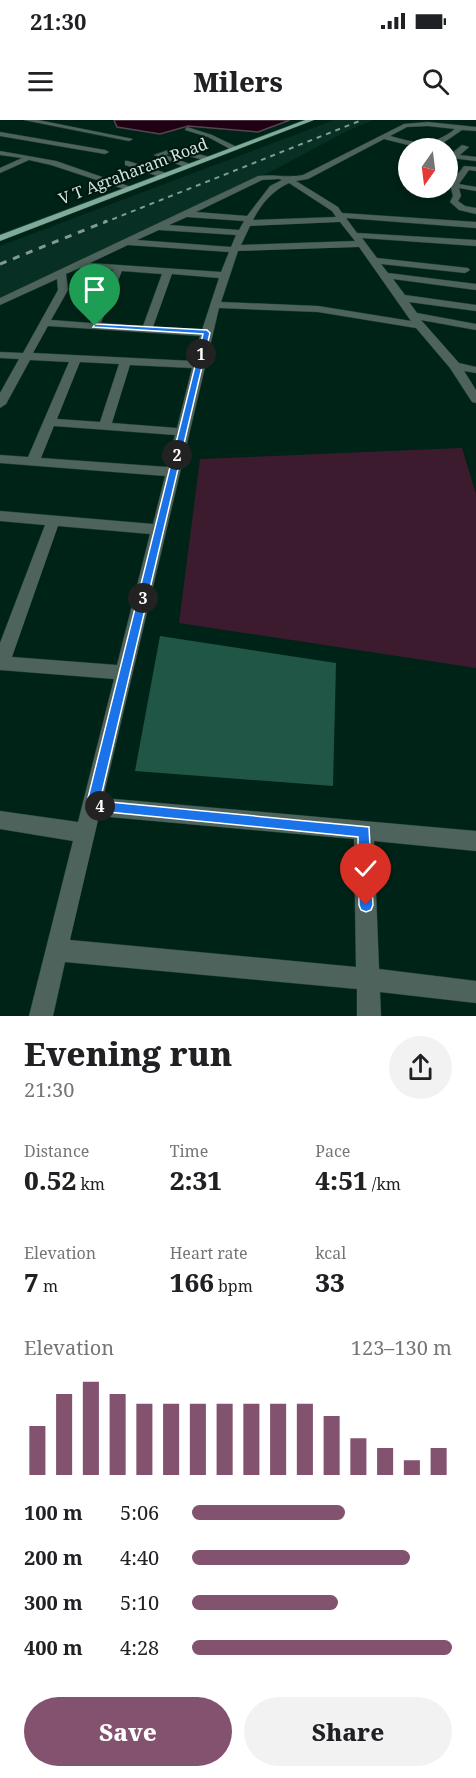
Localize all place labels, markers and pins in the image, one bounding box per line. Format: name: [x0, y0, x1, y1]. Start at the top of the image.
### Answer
pin: [69, 264, 120, 326]
pin: 1: [186, 339, 216, 369]
pin: 2: [162, 440, 192, 470]
pin: 3: [128, 583, 158, 613]
pin: 4: [85, 791, 115, 821]
pin: [340, 843, 391, 905]

